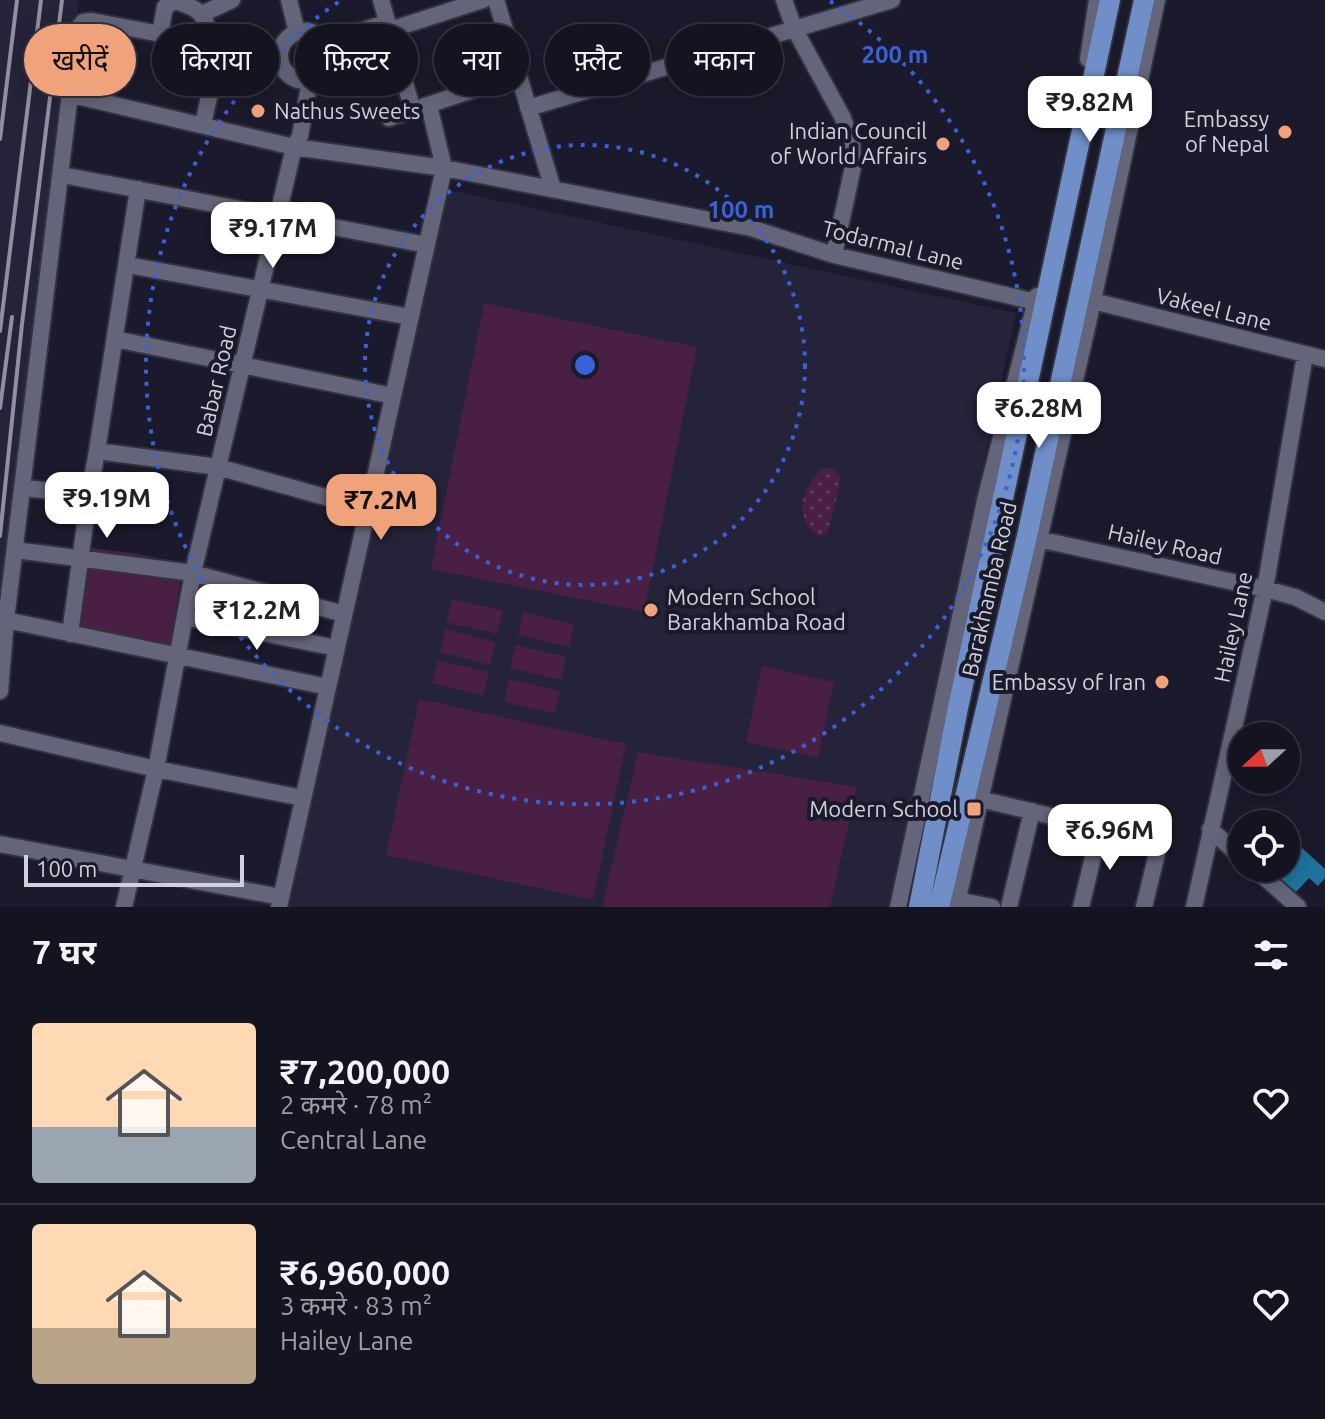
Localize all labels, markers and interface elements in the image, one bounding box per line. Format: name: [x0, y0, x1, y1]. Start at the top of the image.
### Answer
chip: खरीदें: [24, 24, 136, 96]
chip: किराया: [152, 24, 279, 96]
chip: फ़िल्टर: [295, 24, 418, 96]
chip: नया: [434, 24, 529, 96]
chip: फ़्लैट: [545, 24, 650, 96]
chip: मकान: [666, 24, 783, 96]
text: 200 m: [862, 41, 928, 68]
pin: ₹9.82M: [1025, 76, 1155, 144]
text: ₹9.82M: [1046, 87, 1134, 116]
place label: Nathus Sweets: [274, 98, 420, 123]
marker: Nathus Sweets: [249, 102, 267, 120]
place label: Embassy of Nepal: [1184, 106, 1269, 156]
place label: Indian Council of World Affairs: [770, 118, 927, 168]
marker: Embassy of Nepal: [1276, 123, 1294, 141]
marker: Indian Council of World Affairs: [934, 135, 952, 153]
text: 100 m: [708, 196, 774, 223]
pin: ₹9.17M: [208, 202, 338, 270]
text: ₹9.17M: [229, 213, 317, 242]
street label: Todarmal Lane: [820, 215, 966, 274]
street label: Vakeel Lane: [1154, 282, 1274, 335]
street label: Babar Road: [191, 323, 240, 439]
centre of rings: [571, 351, 599, 379]
pin: ₹6.28M: [974, 382, 1104, 450]
text: ₹6.28M: [995, 393, 1083, 422]
pin: ₹9.19M: [42, 472, 172, 540]
pin: ₹7.2M: [325, 474, 437, 542]
text: ₹9.19M: [63, 483, 151, 512]
text: ₹7.2M: [344, 485, 418, 514]
street label: Barakhamba Road: [956, 499, 1021, 679]
street label: Hailey Road: [1106, 518, 1225, 569]
street label: Hailey Lane: [1209, 569, 1256, 685]
pin: ₹12.2M: [192, 584, 322, 652]
place label: Modern School Barakhamba Road: [667, 584, 846, 634]
text: ₹12.2M: [213, 595, 301, 624]
marker: Modern School Barakhamba Road: [642, 601, 660, 619]
place label: Embassy of Iran: [992, 669, 1146, 694]
marker: Embassy of Iran: [1153, 673, 1171, 691]
north arrow: [1228, 722, 1300, 794]
map controls: [1228, 722, 1300, 882]
place label: Modern School: [809, 796, 958, 821]
marker: Modern School: [965, 800, 983, 818]
pin: ₹6.96M: [1045, 804, 1175, 872]
button: locate: [1228, 810, 1300, 882]
text: ₹6.96M: [1066, 815, 1154, 844]
scale bar: [24, 851, 244, 887]
text: 100 m: [36, 856, 97, 881]
text: 7 घर: [32, 932, 96, 970]
icon: filters: [1249, 933, 1293, 977]
text: ₹7,200,000: [280, 1052, 450, 1090]
icon: home: [96, 1055, 192, 1151]
icon: heart: [1249, 1081, 1293, 1125]
text: 2 कमरे · 78 m²: [280, 1090, 432, 1119]
text: Central Lane: [280, 1125, 427, 1154]
text: ₹6,960,000: [280, 1253, 450, 1291]
icon: home: [96, 1256, 192, 1352]
icon: heart: [1249, 1282, 1293, 1326]
text: 3 कमरे · 83 m²: [280, 1291, 432, 1320]
text: Hailey Lane: [280, 1326, 413, 1355]

